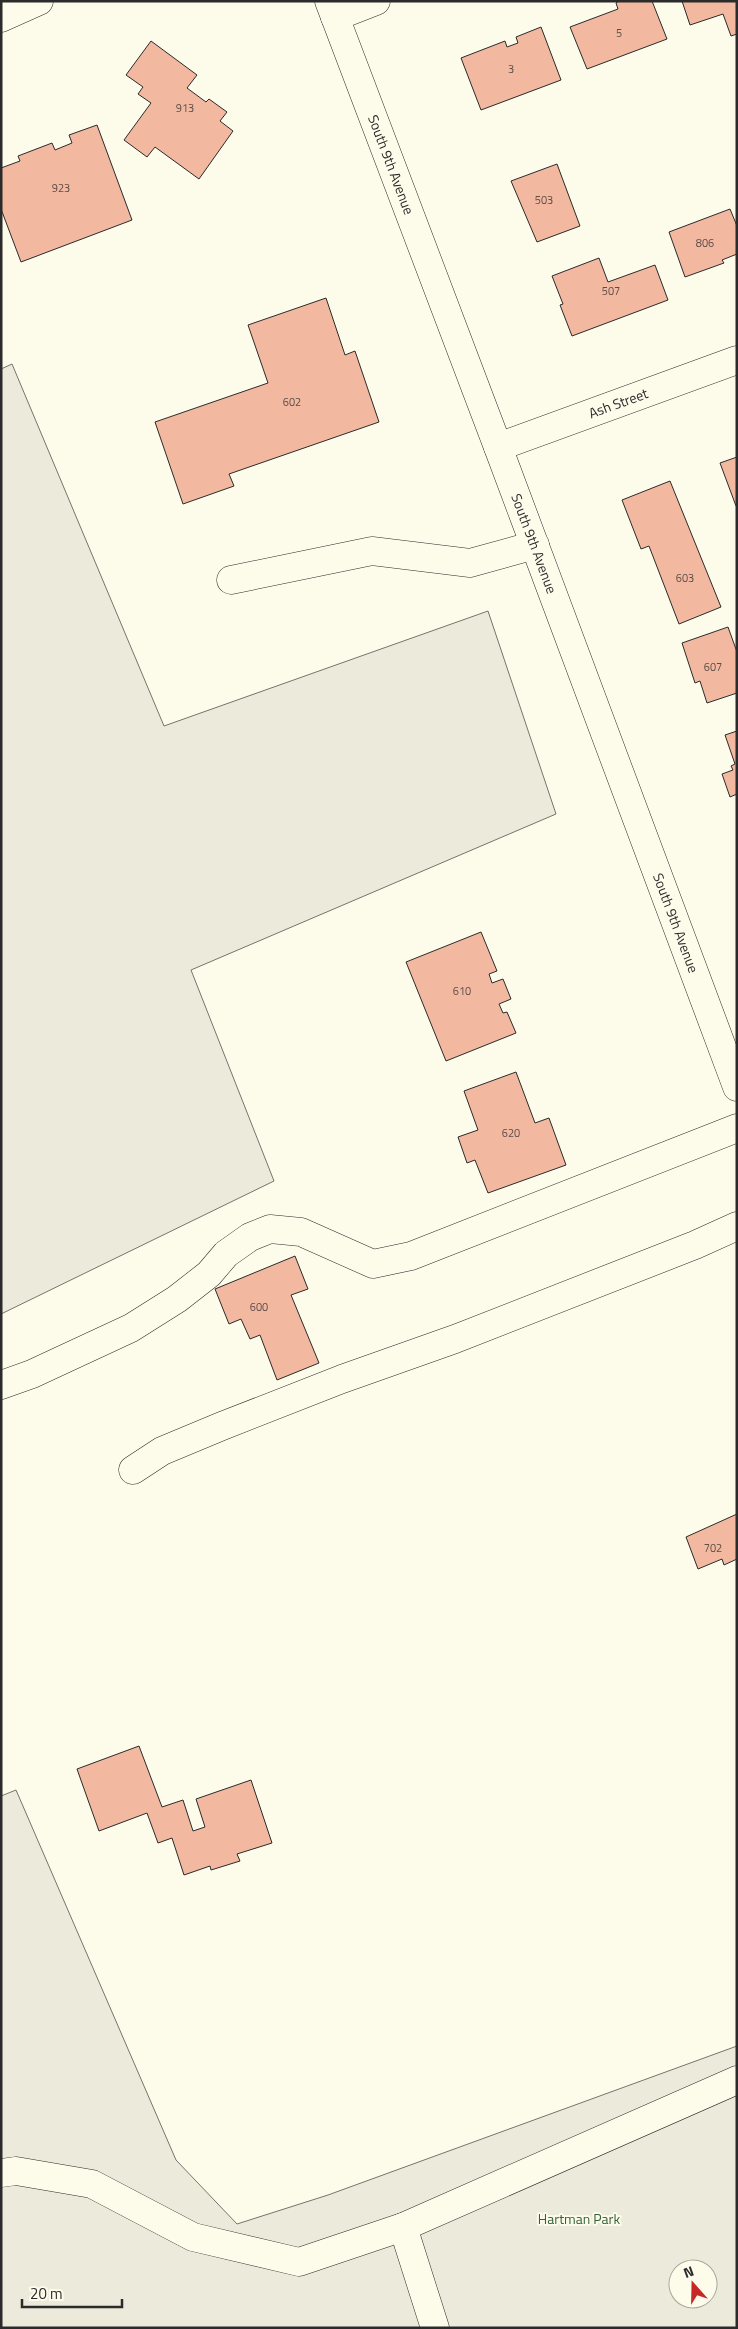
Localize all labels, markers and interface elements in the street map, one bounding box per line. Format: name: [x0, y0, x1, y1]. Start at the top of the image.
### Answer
house number: 5: [616, 25, 622, 41]
house number: 3: [508, 61, 514, 77]
house number: 913: [176, 100, 194, 116]
street label: South 9th Avenue: [363, 112, 420, 217]
house number: 923: [52, 180, 70, 196]
house number: 503: [535, 192, 553, 208]
house number: 806: [696, 235, 714, 251]
house number: 507: [602, 283, 620, 299]
street label: Ash Street: [586, 382, 651, 423]
house number: 602: [283, 394, 301, 410]
street label: South 9th Avenue: [506, 490, 563, 596]
house number: 603: [676, 570, 694, 586]
house number: 607: [704, 659, 722, 675]
street label: South 9th Avenue: [648, 870, 704, 976]
house number: 610: [453, 983, 471, 999]
house number: 620: [502, 1125, 520, 1141]
house number: 600: [250, 1299, 268, 1315]
house number: 702: [704, 1540, 722, 1556]
park label: Hartman Park: [538, 2208, 620, 2229]
north arrow: [668, 2259, 718, 2309]
text: N: [680, 2260, 697, 2283]
scale bar: [22, 2276, 122, 2308]
text: 20 m: [30, 2282, 63, 2305]

